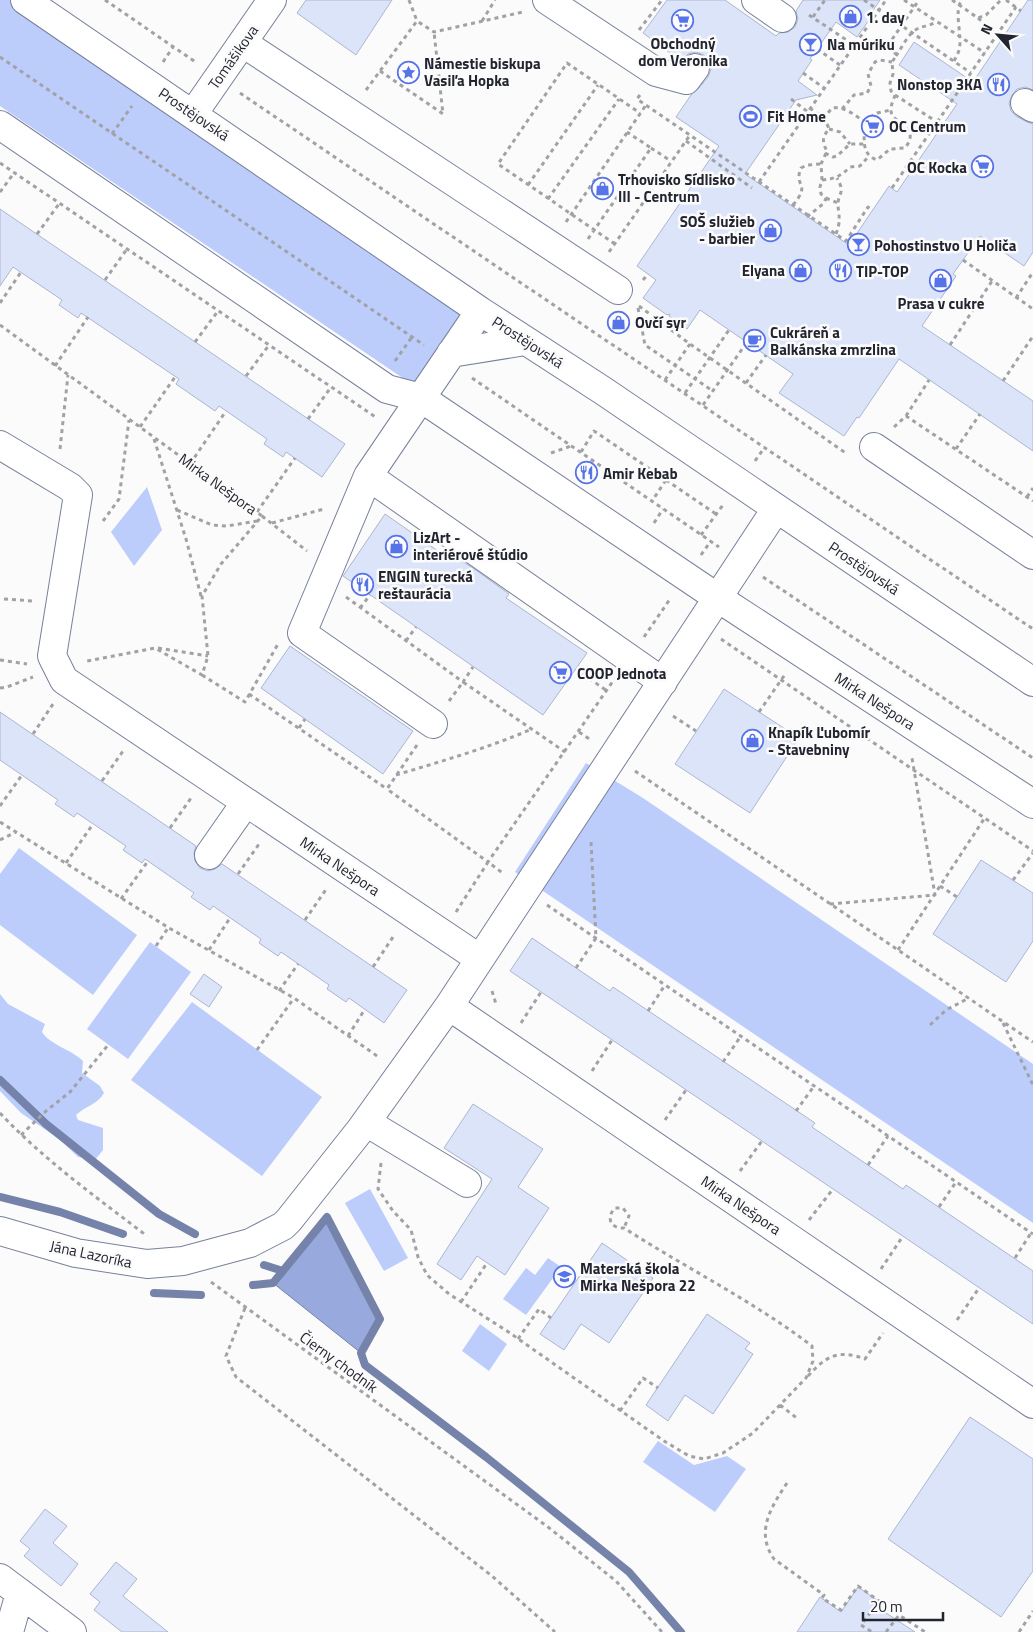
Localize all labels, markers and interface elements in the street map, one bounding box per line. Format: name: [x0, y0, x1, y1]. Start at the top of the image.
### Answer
shop icon: 1. day: [838, 5, 862, 29]
place label: 1. day: [866, 6, 905, 29]
supermarket icon: Obchodný dom Veronika: [671, 8, 695, 32]
north arrow: [973, 10, 1023, 60]
street label: Tomášikova: [202, 20, 264, 94]
text: N: [974, 20, 998, 38]
place label: Obchodný dom Veronika: [638, 32, 728, 72]
bar icon: Na múriku: [799, 32, 823, 56]
place label: Na múriku: [827, 33, 895, 56]
place label: Námestie biskupa Vasiľa Hopka: [424, 52, 541, 92]
place icon: Námestie biskupa Vasiľa Hopka: [396, 60, 420, 84]
restaurant icon: Nonstop 3KA: [986, 72, 1010, 96]
place label: Nonstop 3KA: [897, 73, 982, 96]
street label: Prostějovská: [154, 82, 235, 147]
sports icon: Fit Home: [739, 104, 763, 128]
place label: Fit Home: [767, 105, 826, 128]
supermarket icon: OC Centrum: [861, 114, 885, 138]
place label: OC Centrum: [889, 115, 966, 138]
supermarket icon: OC Kocka: [971, 155, 995, 179]
place label: OC Kocka: [907, 156, 967, 179]
place label: Trhovisko Sídlisko III - Centrum: [618, 168, 735, 208]
shop icon: Trhovisko Sídlisko III - Centrum: [590, 176, 614, 200]
place label: SOŠ služieb - barbier: [680, 210, 755, 250]
shop icon: SOŠ služieb - barbier: [759, 218, 783, 242]
bar icon: Pohostinstvo U Holiča: [846, 233, 870, 257]
place label: Pohostinstvo U Holiča: [874, 234, 1017, 257]
shop icon: Elyana: [789, 258, 813, 282]
place label: Elyana: [742, 259, 785, 282]
restaurant icon: TIP-TOP: [828, 259, 852, 283]
place label: TIP-TOP: [856, 260, 909, 283]
shop icon: Prasa v cukre: [929, 268, 953, 292]
place label: Prasa v cukre: [898, 292, 985, 315]
street label: Prostějovská: [488, 310, 569, 374]
shop icon: Ovčí syr: [607, 310, 631, 334]
place label: Ovčí syr: [635, 311, 686, 334]
place label: Cukráreň a Balkánska zmrzlina: [770, 321, 896, 361]
cafe icon: Cukráreň a Balkánska zmrzlina: [742, 329, 766, 353]
street label: Mirka Nešpora: [174, 448, 262, 521]
restaurant icon: Amir Kebab: [575, 461, 599, 485]
place label: Amir Kebab: [603, 462, 678, 485]
place label: LizArt - interiérové štúdio: [413, 526, 528, 566]
shop icon: LizArt - interiérové štúdio: [385, 534, 409, 558]
street label: Prostějovská: [824, 536, 905, 601]
place label: ENGIN turecká reštaurácia: [378, 565, 473, 605]
restaurant icon: ENGIN turecká reštaurácia: [350, 573, 374, 597]
supermarket icon: COOP Jednota: [549, 661, 573, 685]
place label: COOP Jednota: [577, 662, 667, 685]
street label: Mirka Nešpora: [830, 666, 920, 736]
place label: Knapík Ľubomír - Stavebniny: [768, 721, 871, 761]
shop icon: Knapík Ľubomír - Stavebniny: [740, 729, 764, 753]
street label: Mirka Nešpora: [295, 831, 385, 902]
street label: Mirka Nešpora: [696, 1170, 786, 1241]
street label: Jána Lazoríka: [48, 1234, 135, 1274]
place label: Materská škola Mirka Nešpora 22: [580, 1257, 696, 1297]
school or university icon: Materská škola Mirka Nešpora 22: [552, 1265, 576, 1289]
street label: Čierny chodník: [295, 1326, 383, 1398]
scale bar: [863, 1590, 943, 1622]
text: 20 m: [870, 1595, 903, 1618]

